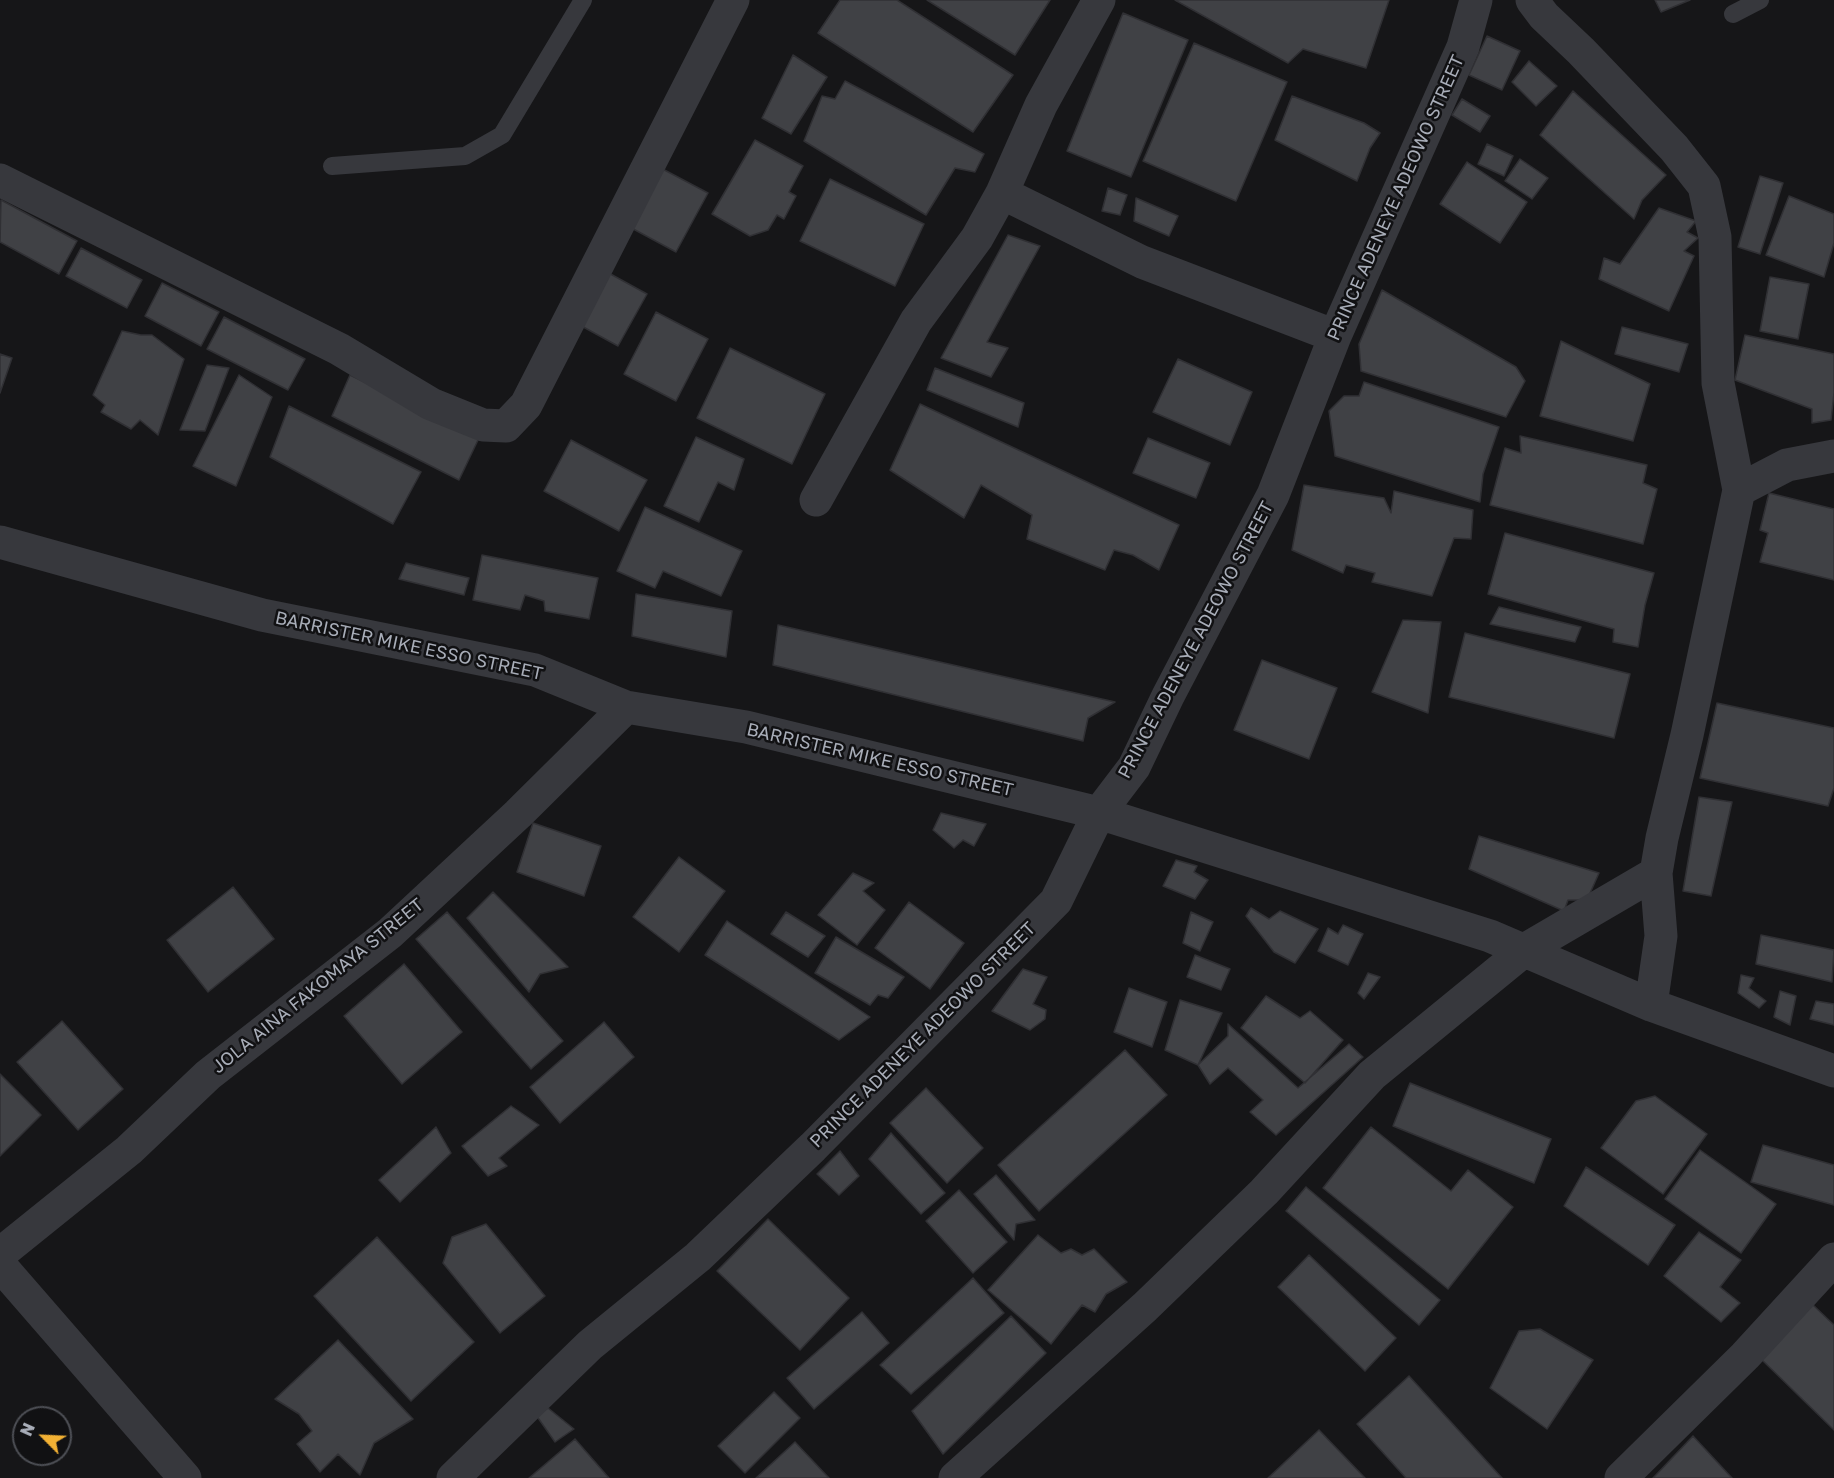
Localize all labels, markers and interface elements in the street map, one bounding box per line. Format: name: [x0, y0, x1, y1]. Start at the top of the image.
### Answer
street label: PRINCE ADENEYE ADEOWO STREET: [1323, 52, 1469, 344]
street label: PRINCE ADENEYE ADEOWO STREET: [1114, 498, 1278, 782]
street label: BARRISTER MIKE ESSO STREET: [273, 607, 545, 685]
street label: BARRISTER MIKE ESSO STREET: [745, 719, 1015, 801]
street label: JOLA AINA FAKOMAYA STREET: [208, 894, 428, 1078]
street label: PRINCE ADENEYE ADEOWO STREET: [806, 918, 1040, 1152]
north arrow: [12, 1406, 72, 1466]
text: N: [16, 1420, 39, 1439]

